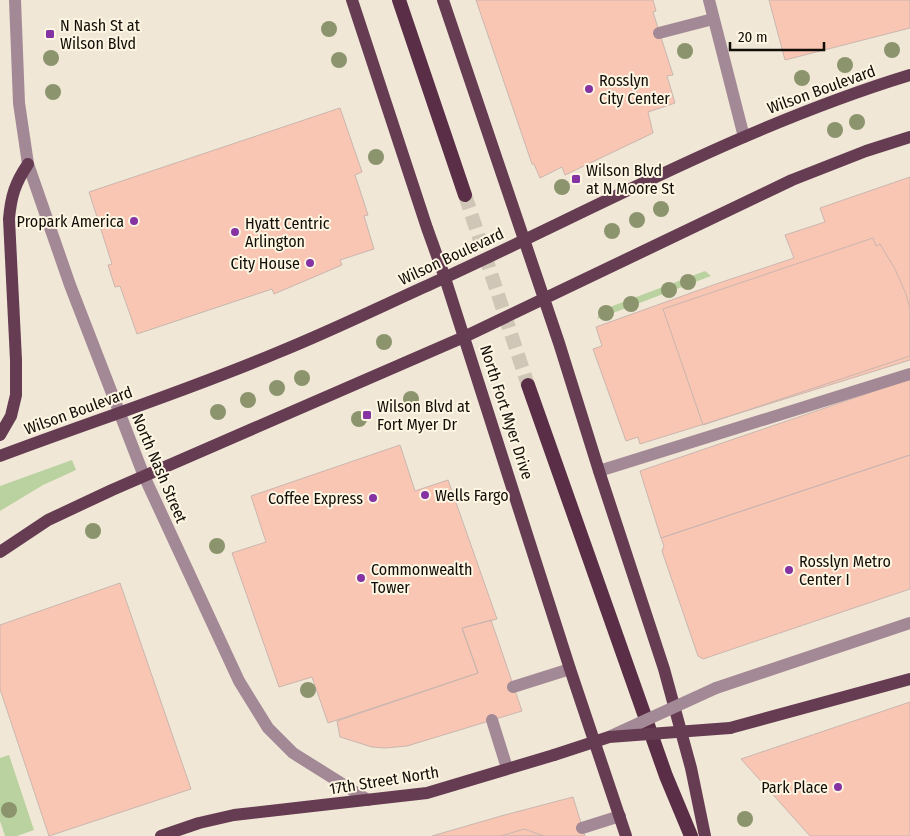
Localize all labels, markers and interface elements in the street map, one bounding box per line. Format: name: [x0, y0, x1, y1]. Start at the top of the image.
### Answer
place label: N Nash St at Wilson Blvd: [60, 16, 141, 53]
scale bar: [730, 20, 824, 52]
marker: N Nash St at Wilson Blvd: [44, 28, 56, 40]
text: 20 m: [738, 28, 768, 46]
street label: Wilson Boulevard: [765, 61, 878, 118]
place label: Rosslyn City Center: [599, 71, 670, 108]
marker: Rosslyn City Center: [583, 83, 595, 95]
place label: Wilson Blvd at N Moore St: [586, 161, 675, 198]
marker: Wilson Blvd at N Moore St: [570, 173, 582, 185]
place label: Propark America: [17, 212, 124, 231]
place label: Hyatt Centric Arlington: [245, 214, 330, 251]
marker: Propark America: [128, 215, 140, 227]
street label: Wilson Boulevard: [396, 224, 507, 289]
marker: Hyatt Centric Arlington: [229, 226, 241, 238]
place label: City House: [231, 254, 300, 273]
marker: City House: [304, 257, 316, 269]
street label: North Fort Myer Drive: [476, 343, 537, 482]
street label: Wilson Boulevard: [22, 382, 135, 439]
place label: Wilson Blvd at Fort Myer Dr: [377, 397, 471, 434]
marker: Wilson Blvd at Fort Myer Dr: [361, 409, 373, 421]
street label: North Nash Street: [128, 411, 191, 526]
place label: Wells Fargo: [435, 486, 509, 505]
place label: Coffee Express: [268, 489, 363, 508]
marker: Wells Fargo: [419, 489, 431, 501]
marker: Coffee Express: [367, 492, 379, 504]
place label: Rosslyn Metro Center I: [799, 552, 891, 589]
place label: Commonwealth Tower: [371, 560, 473, 597]
marker: Rosslyn Metro Center I: [783, 564, 795, 576]
marker: Commonwealth Tower: [355, 572, 367, 584]
street label: 17th Street North: [328, 762, 440, 799]
place label: Park Place: [761, 778, 828, 797]
marker: Park Place: [832, 781, 844, 793]

